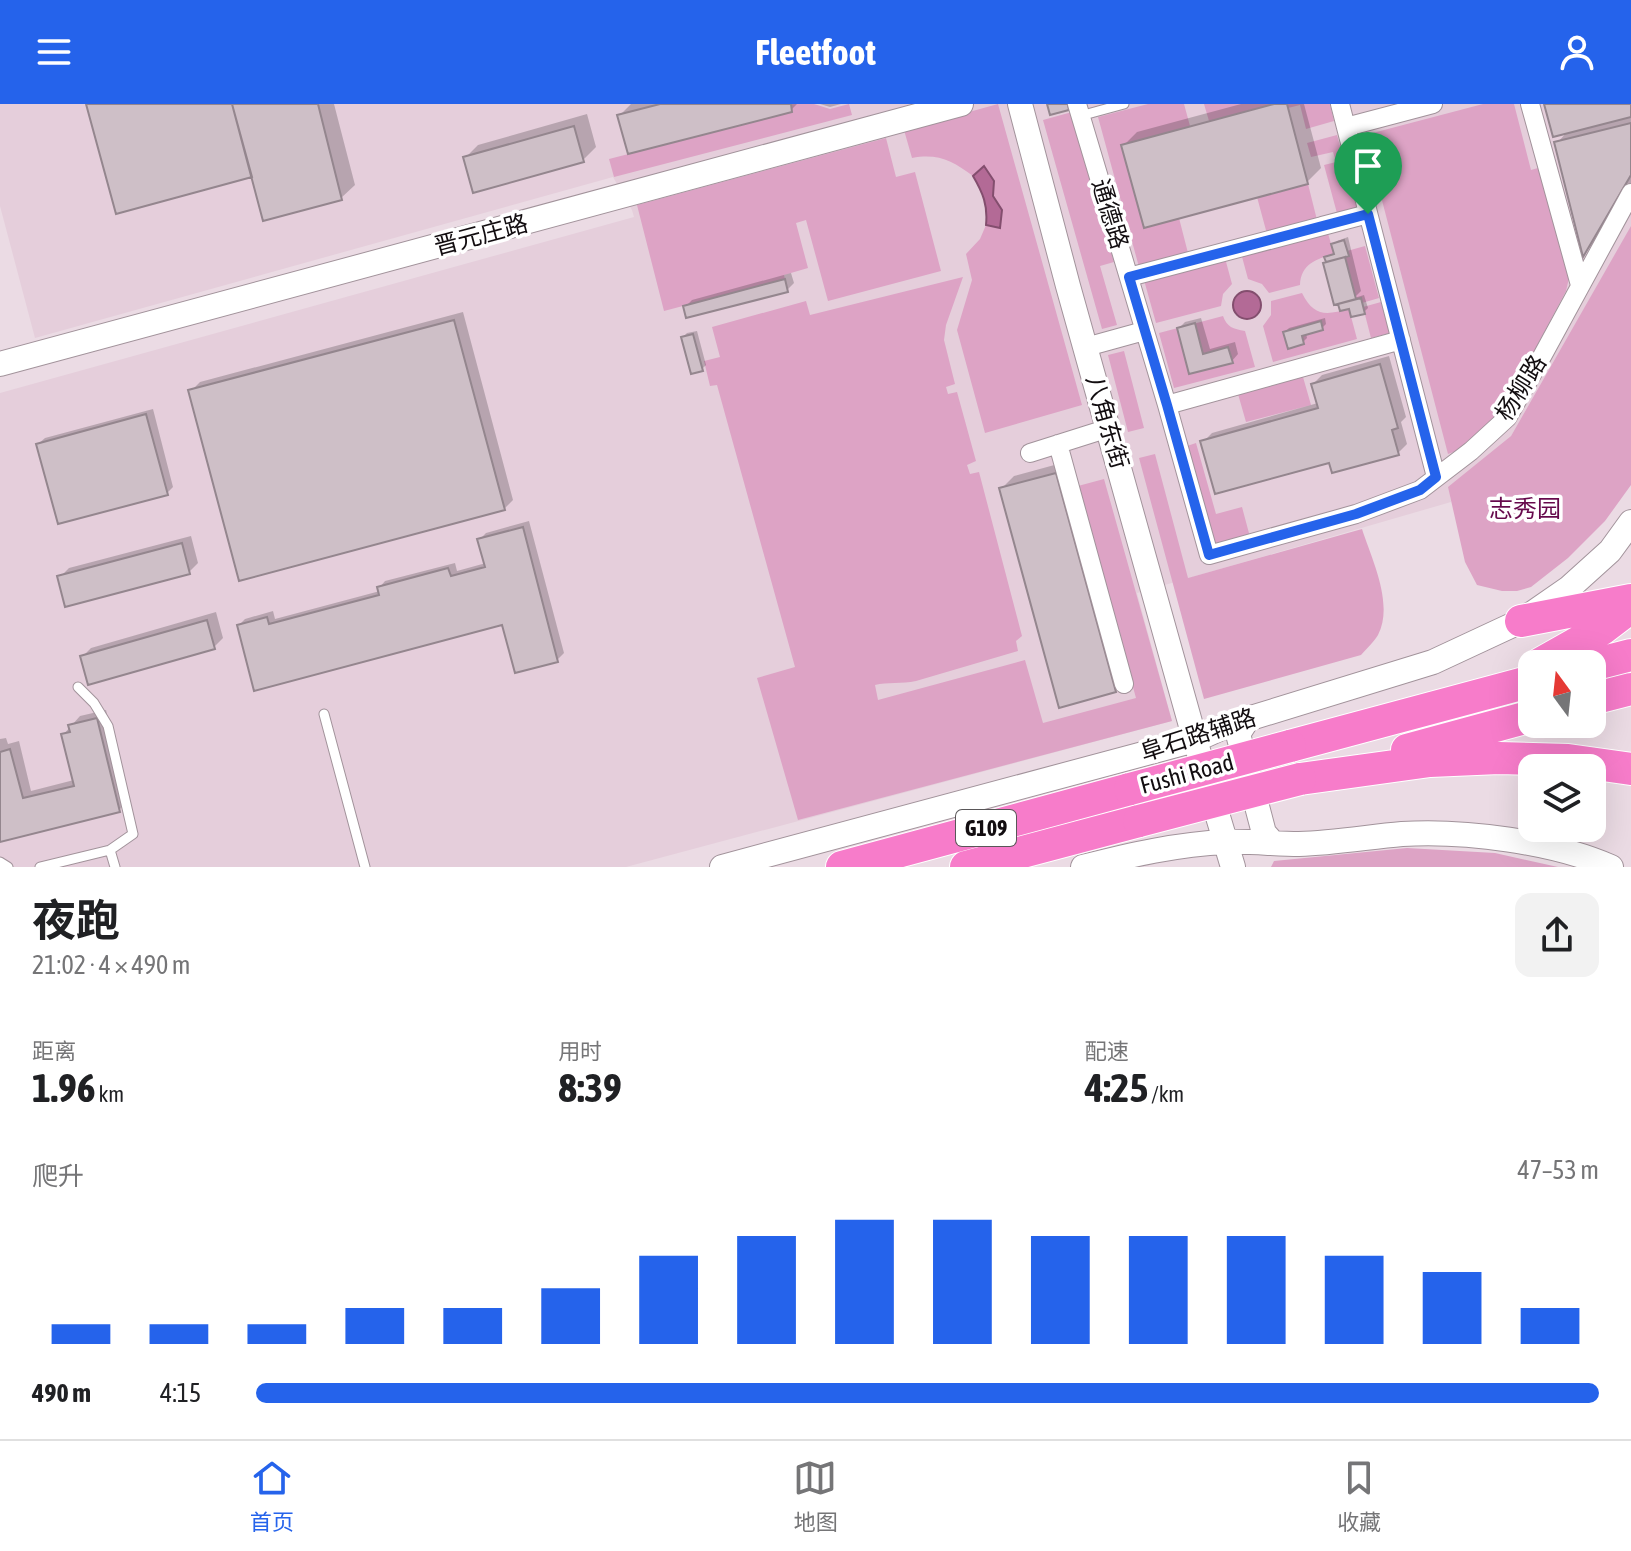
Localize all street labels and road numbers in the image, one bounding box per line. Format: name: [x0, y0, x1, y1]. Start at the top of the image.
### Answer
street label: 通德路: [1087, 175, 1134, 252]
street label: 晋元庄路: [431, 209, 531, 260]
street label: 杨柳路: [1490, 350, 1551, 425]
street label: 八角东街: [1081, 372, 1134, 472]
street label: 阜石路辅路: [1137, 703, 1259, 766]
street label: Fushi Road: [1137, 748, 1237, 799]
road number: G109: [956, 810, 1016, 846]

